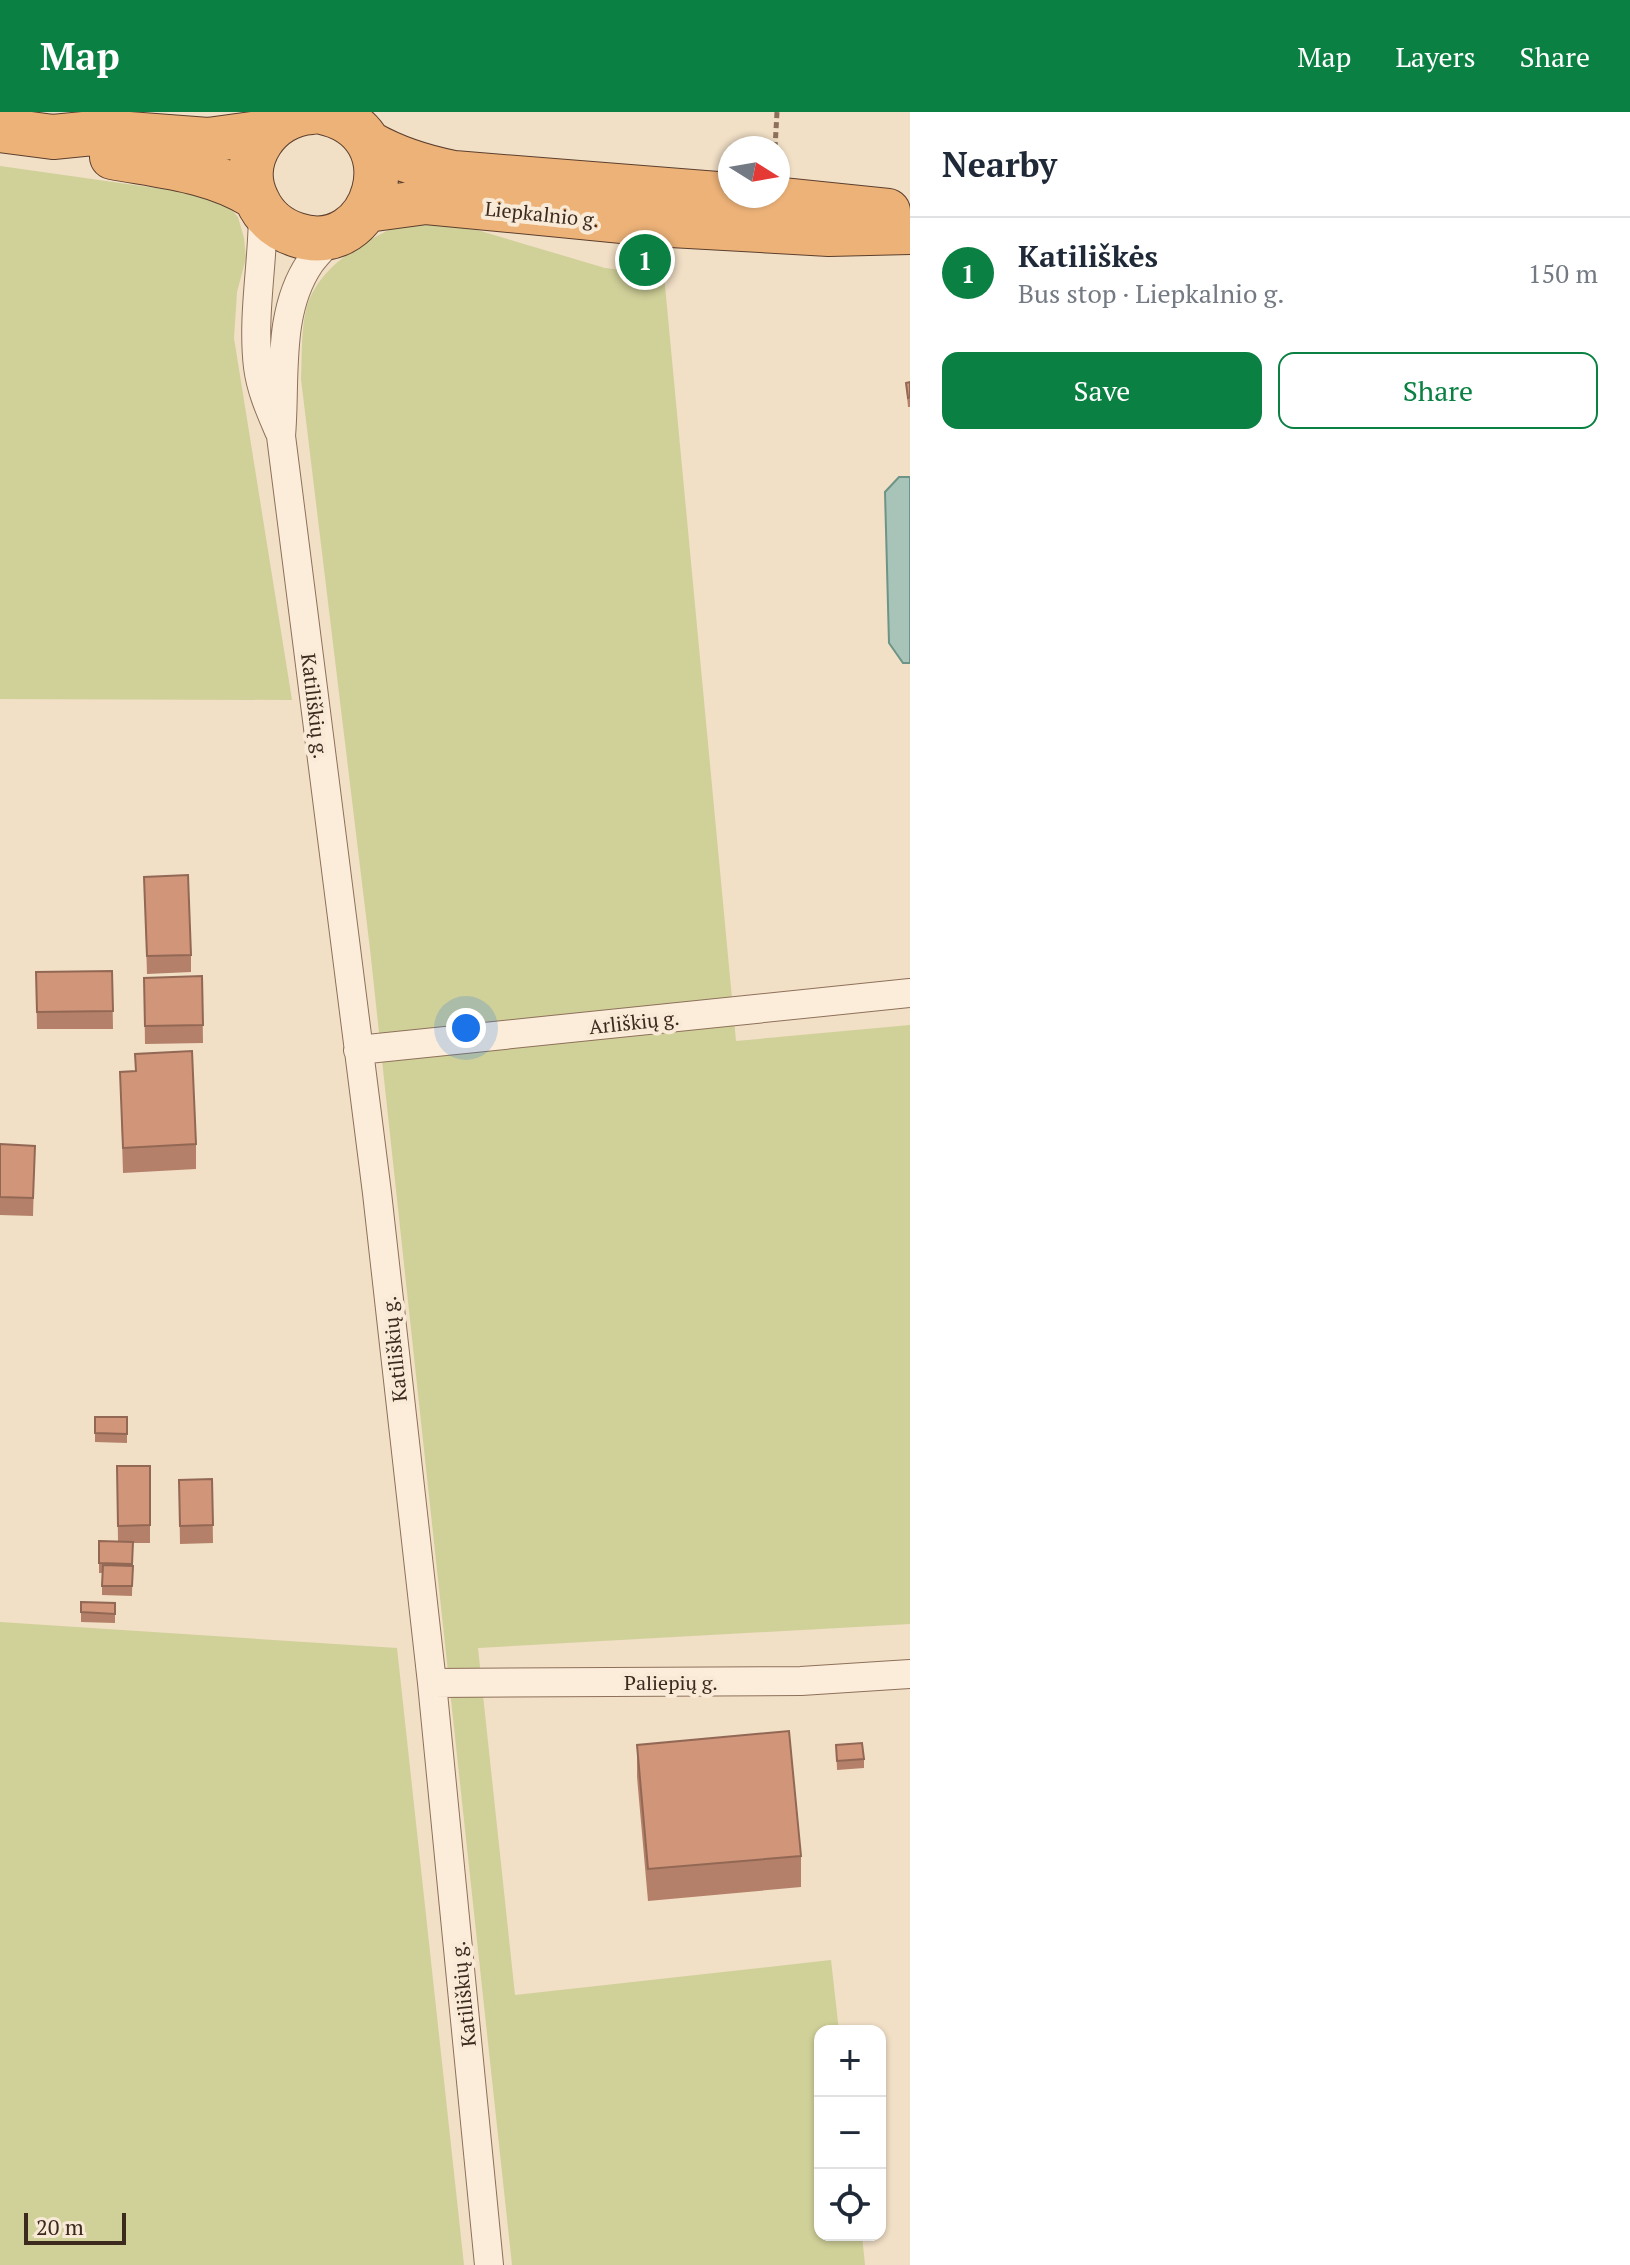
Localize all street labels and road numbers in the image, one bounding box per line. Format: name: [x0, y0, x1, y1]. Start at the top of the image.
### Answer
street label: Liepkalnio g.: [484, 195, 600, 233]
street label: Katiliškių g.: [295, 652, 335, 760]
street label: Arliškių g.: [587, 1004, 681, 1040]
street label: Katiliškių g.: [375, 1295, 413, 1403]
street label: Paliepių g.: [624, 1669, 718, 1696]
street label: Katiliškių g.: [444, 1940, 482, 2048]

